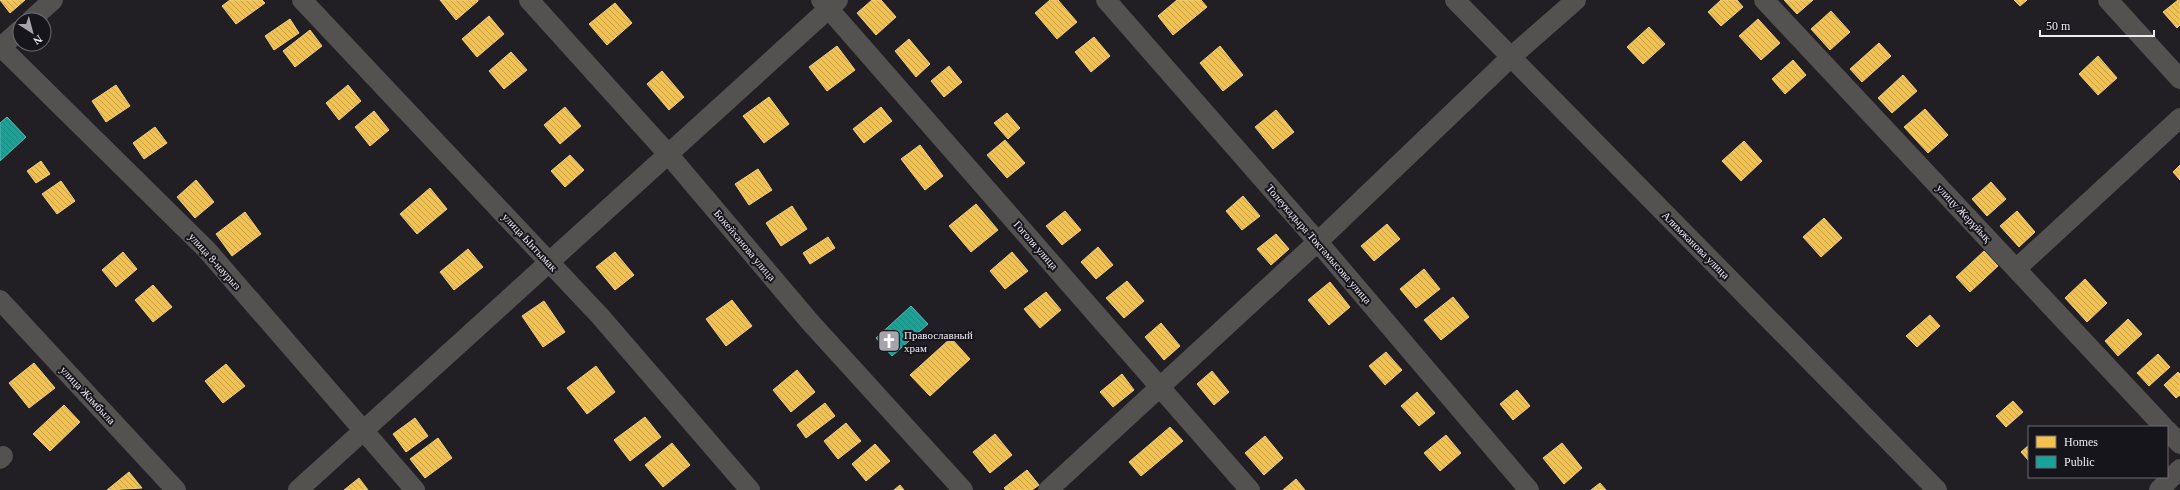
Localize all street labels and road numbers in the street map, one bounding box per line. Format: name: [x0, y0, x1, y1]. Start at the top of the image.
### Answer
street label: Толеукадыра Токтамысова улица: [1264, 182, 1374, 306]
street label: улицу Жерұйық: [1934, 182, 1994, 245]
street label: Бокейханова улица: [712, 207, 778, 283]
street label: Алимжанова улица: [1660, 209, 1732, 281]
street label: улица Ынтымак: [500, 211, 560, 274]
street label: Гоголя улица: [1011, 218, 1061, 272]
street label: улица 8-наурыз: [186, 230, 244, 292]
street label: улица Жамбыла: [58, 364, 118, 426]

